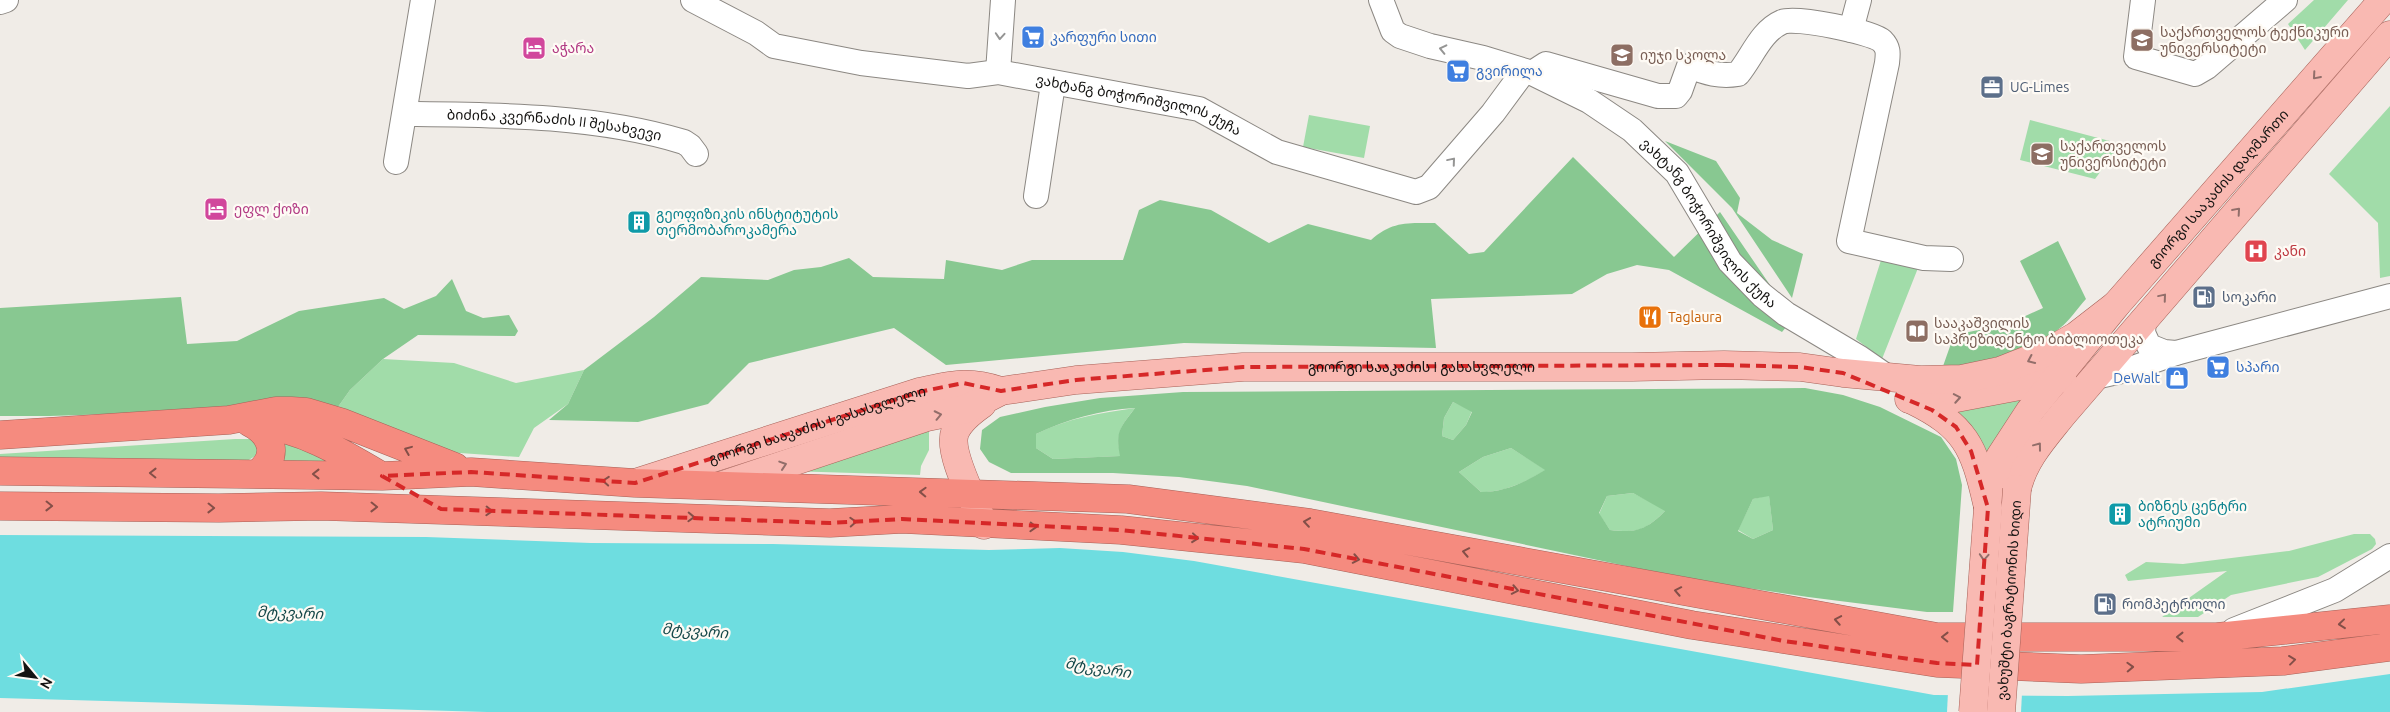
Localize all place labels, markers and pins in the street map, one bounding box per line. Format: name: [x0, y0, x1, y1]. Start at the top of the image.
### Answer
supermarket icon: კარფური სითი: [1020, 24, 1046, 50]
place label: საქართველოს ტექნიკური უნივერსიტეტი: [2160, 24, 2349, 57]
school or university icon: საქართველოს ტექნიკური უნივერსიტეტი: [2129, 27, 2155, 53]
place label: კარფური სითი: [1050, 29, 1157, 46]
hotel icon: აჭარა: [521, 35, 547, 61]
place label: აჭარა: [552, 40, 594, 57]
school or university icon: იუჯი სკოლა: [1609, 42, 1635, 68]
place label: იუჯი სკოლა: [1640, 47, 1726, 64]
supermarket icon: გვირილა: [1445, 58, 1471, 84]
place label: გვირილა: [1476, 63, 1543, 80]
office icon: UG-Limes: [1979, 74, 2005, 100]
place label: UG-Limes: [2010, 79, 2069, 95]
place label: საქართველოს უნივერსიტეტი: [2060, 138, 2167, 171]
school or university icon: საქართველოს უნივერსიტეტი: [2029, 141, 2055, 167]
hotel icon: ეფლ ქოზი: [203, 196, 229, 222]
place label: ეფლ ქოზი: [234, 201, 309, 218]
place label: გეოფიზიკის ინსტიტუტის თერმობაროკამერა: [656, 206, 838, 239]
building icon: გეოფიზიკის ინსტიტუტის თერმობაროკამერა: [626, 209, 652, 235]
hospital icon: კანი: [2243, 238, 2269, 264]
place label: კანი: [2274, 243, 2306, 260]
fuel station icon: სოკარი: [2191, 284, 2217, 310]
place label: სოკარი: [2222, 289, 2277, 306]
restaurant icon: Taglaura: [1637, 304, 1663, 330]
place label: Taglaura: [1668, 309, 1722, 325]
place label: სააკაშვილის საპრეზიდენტო ბიბლიოთეკა: [1934, 315, 2144, 348]
library icon: სააკაშვილის საპრეზიდენტო ბიბლიოთეკა: [1904, 318, 1930, 344]
supermarket icon: სპარი: [2205, 354, 2231, 380]
place label: სპარი: [2236, 359, 2279, 375]
shop icon: DeWalt: [2164, 365, 2190, 391]
place label: DeWalt: [2113, 370, 2160, 386]
place label: ბიზნეს ცენტრი ატრიუმი: [2138, 498, 2247, 531]
building icon: ბიზნეს ცენტრი ატრიუმი: [2107, 501, 2133, 527]
fuel station icon: რომპეტროლი: [2092, 591, 2118, 617]
place label: რომპეტროლი: [2122, 596, 2226, 613]

